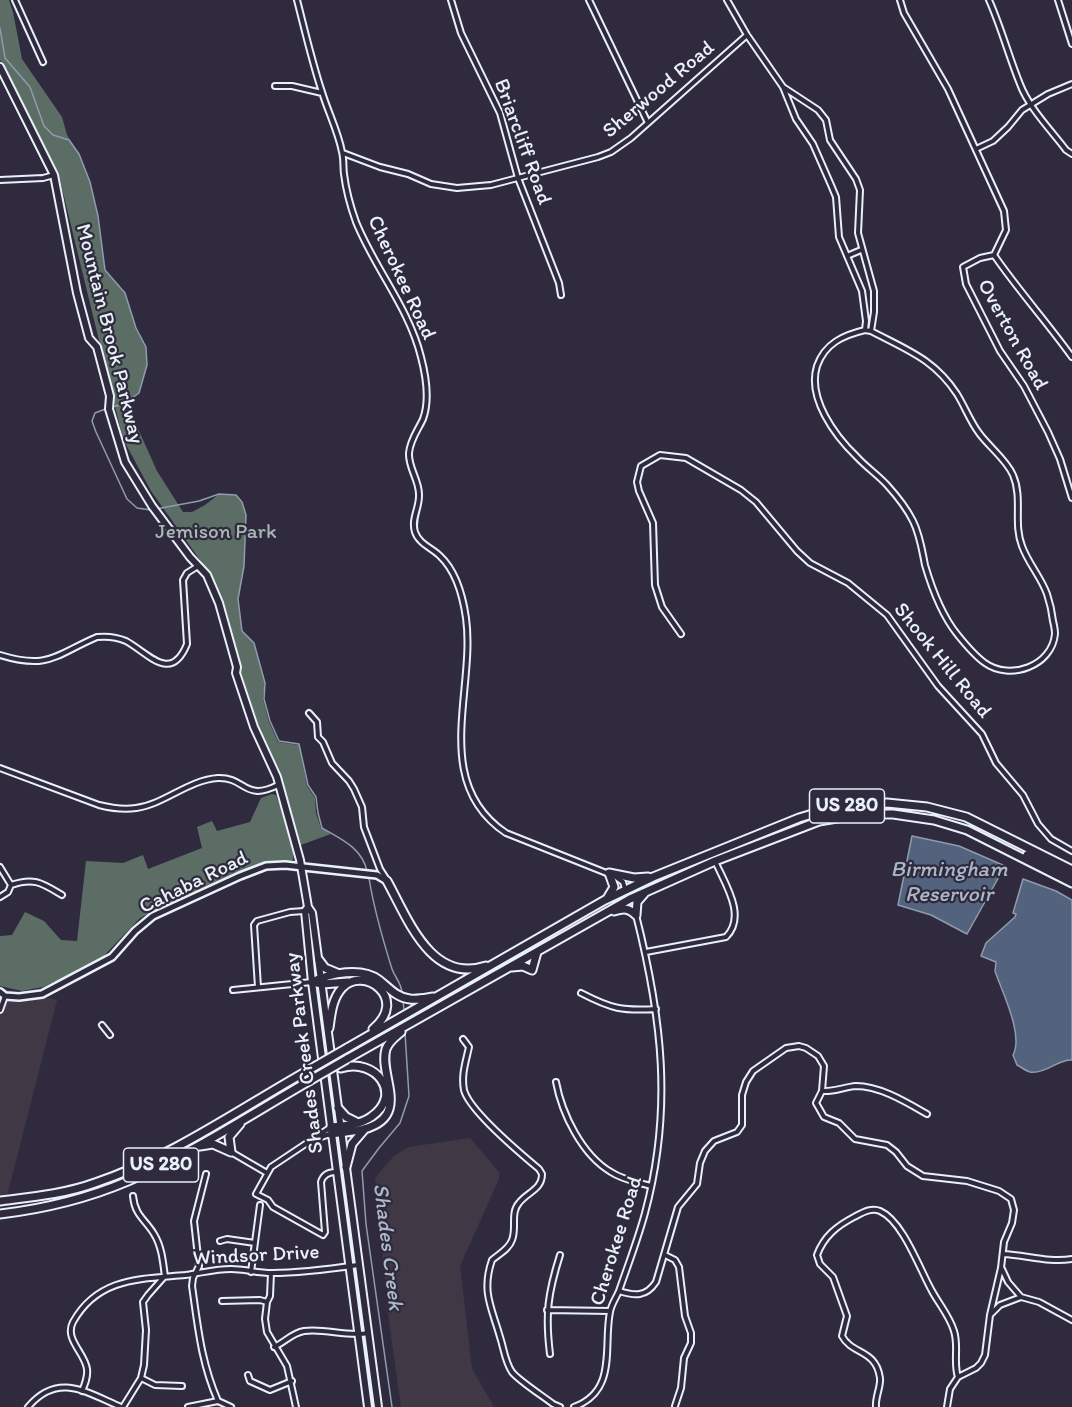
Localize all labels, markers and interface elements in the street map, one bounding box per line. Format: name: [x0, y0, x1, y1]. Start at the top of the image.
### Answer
street label: Sherwood Road: [598, 36, 720, 144]
street label: Briarcliff Road: [488, 76, 556, 208]
street label: Cherokee Road: [361, 212, 441, 344]
street label: Mountain Brook Parkway: [69, 221, 149, 447]
street label: Overton Road: [971, 275, 1053, 395]
park label: Jemison Park: [155, 520, 277, 546]
street label: Shook Hill Road: [888, 598, 996, 724]
road number: US 280: [810, 789, 884, 823]
street label: Cahaba Road: [136, 846, 252, 920]
water label: Birmingham Reservoir: [891, 857, 1007, 908]
street label: Shades Creek Parkway: [280, 951, 330, 1155]
road number: US 280: [124, 1148, 198, 1182]
street label: Cherokee Road: [585, 1173, 649, 1309]
water label: Shades Creek: [366, 1182, 408, 1312]
street label: Windsor Drive: [192, 1240, 320, 1272]

